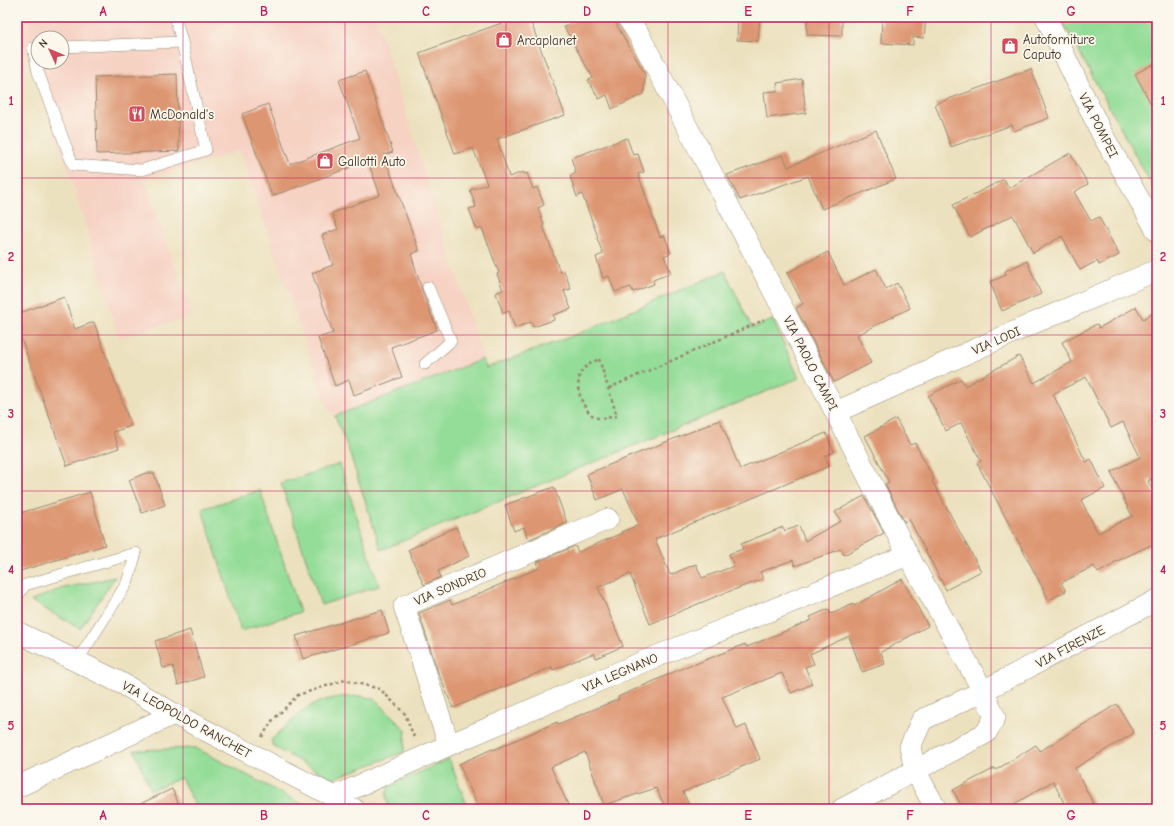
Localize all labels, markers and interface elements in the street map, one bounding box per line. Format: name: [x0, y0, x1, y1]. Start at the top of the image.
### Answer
text: A: [99, 4, 107, 19]
text: B: [260, 4, 268, 19]
text: C: [422, 4, 430, 19]
text: D: [583, 4, 591, 19]
text: E: [744, 4, 752, 19]
text: F: [906, 4, 914, 19]
text: G: [1066, 4, 1076, 19]
north arrow: [30, 30, 70, 70]
shop icon: Arcaplanet: [494, 30, 514, 50]
place label: Autoforniture Caputo: [1023, 32, 1095, 62]
place label: Arcaplanet: [517, 33, 577, 48]
text: N: [36, 36, 50, 51]
shop icon: Autoforniture Caputo: [1000, 36, 1020, 56]
street label: VIA POMPEI: [1076, 90, 1121, 160]
text: 1: [8, 93, 14, 108]
text: 1: [1160, 93, 1166, 108]
restaurant icon: McDonald's: [127, 104, 147, 124]
place label: McDonald's: [150, 107, 214, 122]
shop icon: Gallotti Auto: [315, 151, 335, 171]
place label: Gallotti Auto: [338, 154, 406, 169]
text: 2: [8, 249, 14, 264]
text: 2: [1160, 249, 1166, 264]
street label: VIA PAOLO CAMPI: [780, 313, 841, 413]
street label: VIA LODI: [970, 323, 1023, 358]
text: 3: [8, 406, 14, 421]
text: 3: [1160, 406, 1166, 421]
text: 4: [8, 562, 14, 577]
text: 4: [1160, 562, 1166, 577]
street label: VIA SONDRIO: [412, 565, 489, 608]
street label: VIA FIRENZE: [1033, 622, 1107, 671]
street label: VIA LEGNANO: [580, 650, 660, 695]
street label: VIA LEOPOLDO RANCHET: [120, 678, 254, 761]
text: 5: [8, 718, 15, 733]
text: 5: [1160, 718, 1167, 733]
text: A: [99, 808, 107, 823]
text: B: [260, 808, 268, 823]
text: C: [422, 808, 430, 823]
text: D: [583, 808, 591, 823]
text: E: [744, 808, 752, 823]
text: F: [906, 808, 914, 823]
text: G: [1066, 808, 1076, 823]

